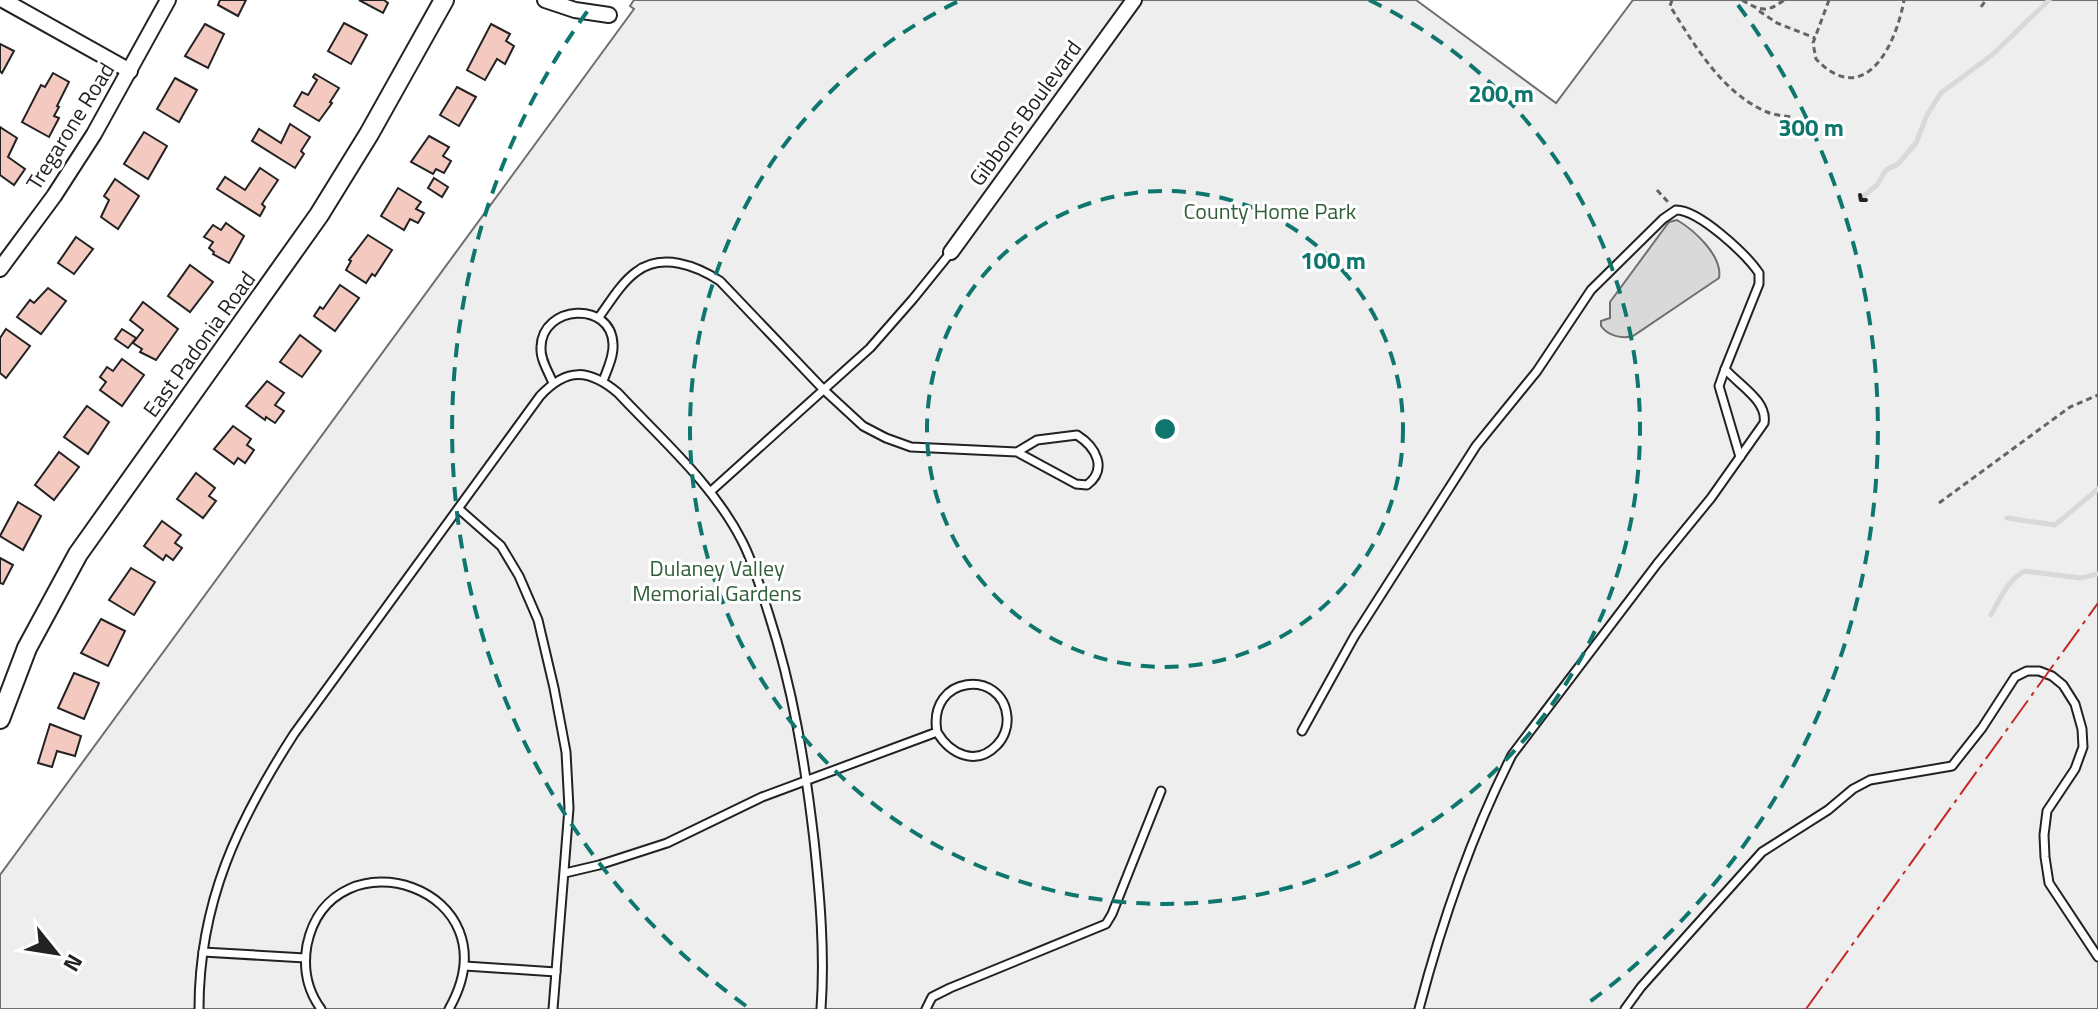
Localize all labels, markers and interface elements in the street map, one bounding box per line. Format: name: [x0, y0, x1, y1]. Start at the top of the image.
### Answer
street label: Gibbons Boulevard: [960, 33, 1090, 193]
street label: Tregarone Road: [17, 56, 123, 196]
text: 200 m: [1468, 75, 1534, 111]
text: 300 m: [1778, 109, 1844, 145]
park label: County Home Park: [1184, 194, 1357, 228]
text: 100 m: [1300, 242, 1366, 278]
street label: East Padonia Road: [134, 264, 264, 424]
centre of rings: [1151, 415, 1179, 443]
park label: Dulaney Valley Memorial Gardens: [632, 551, 802, 610]
north arrow: [16, 913, 96, 993]
text: N: [55, 948, 92, 978]

